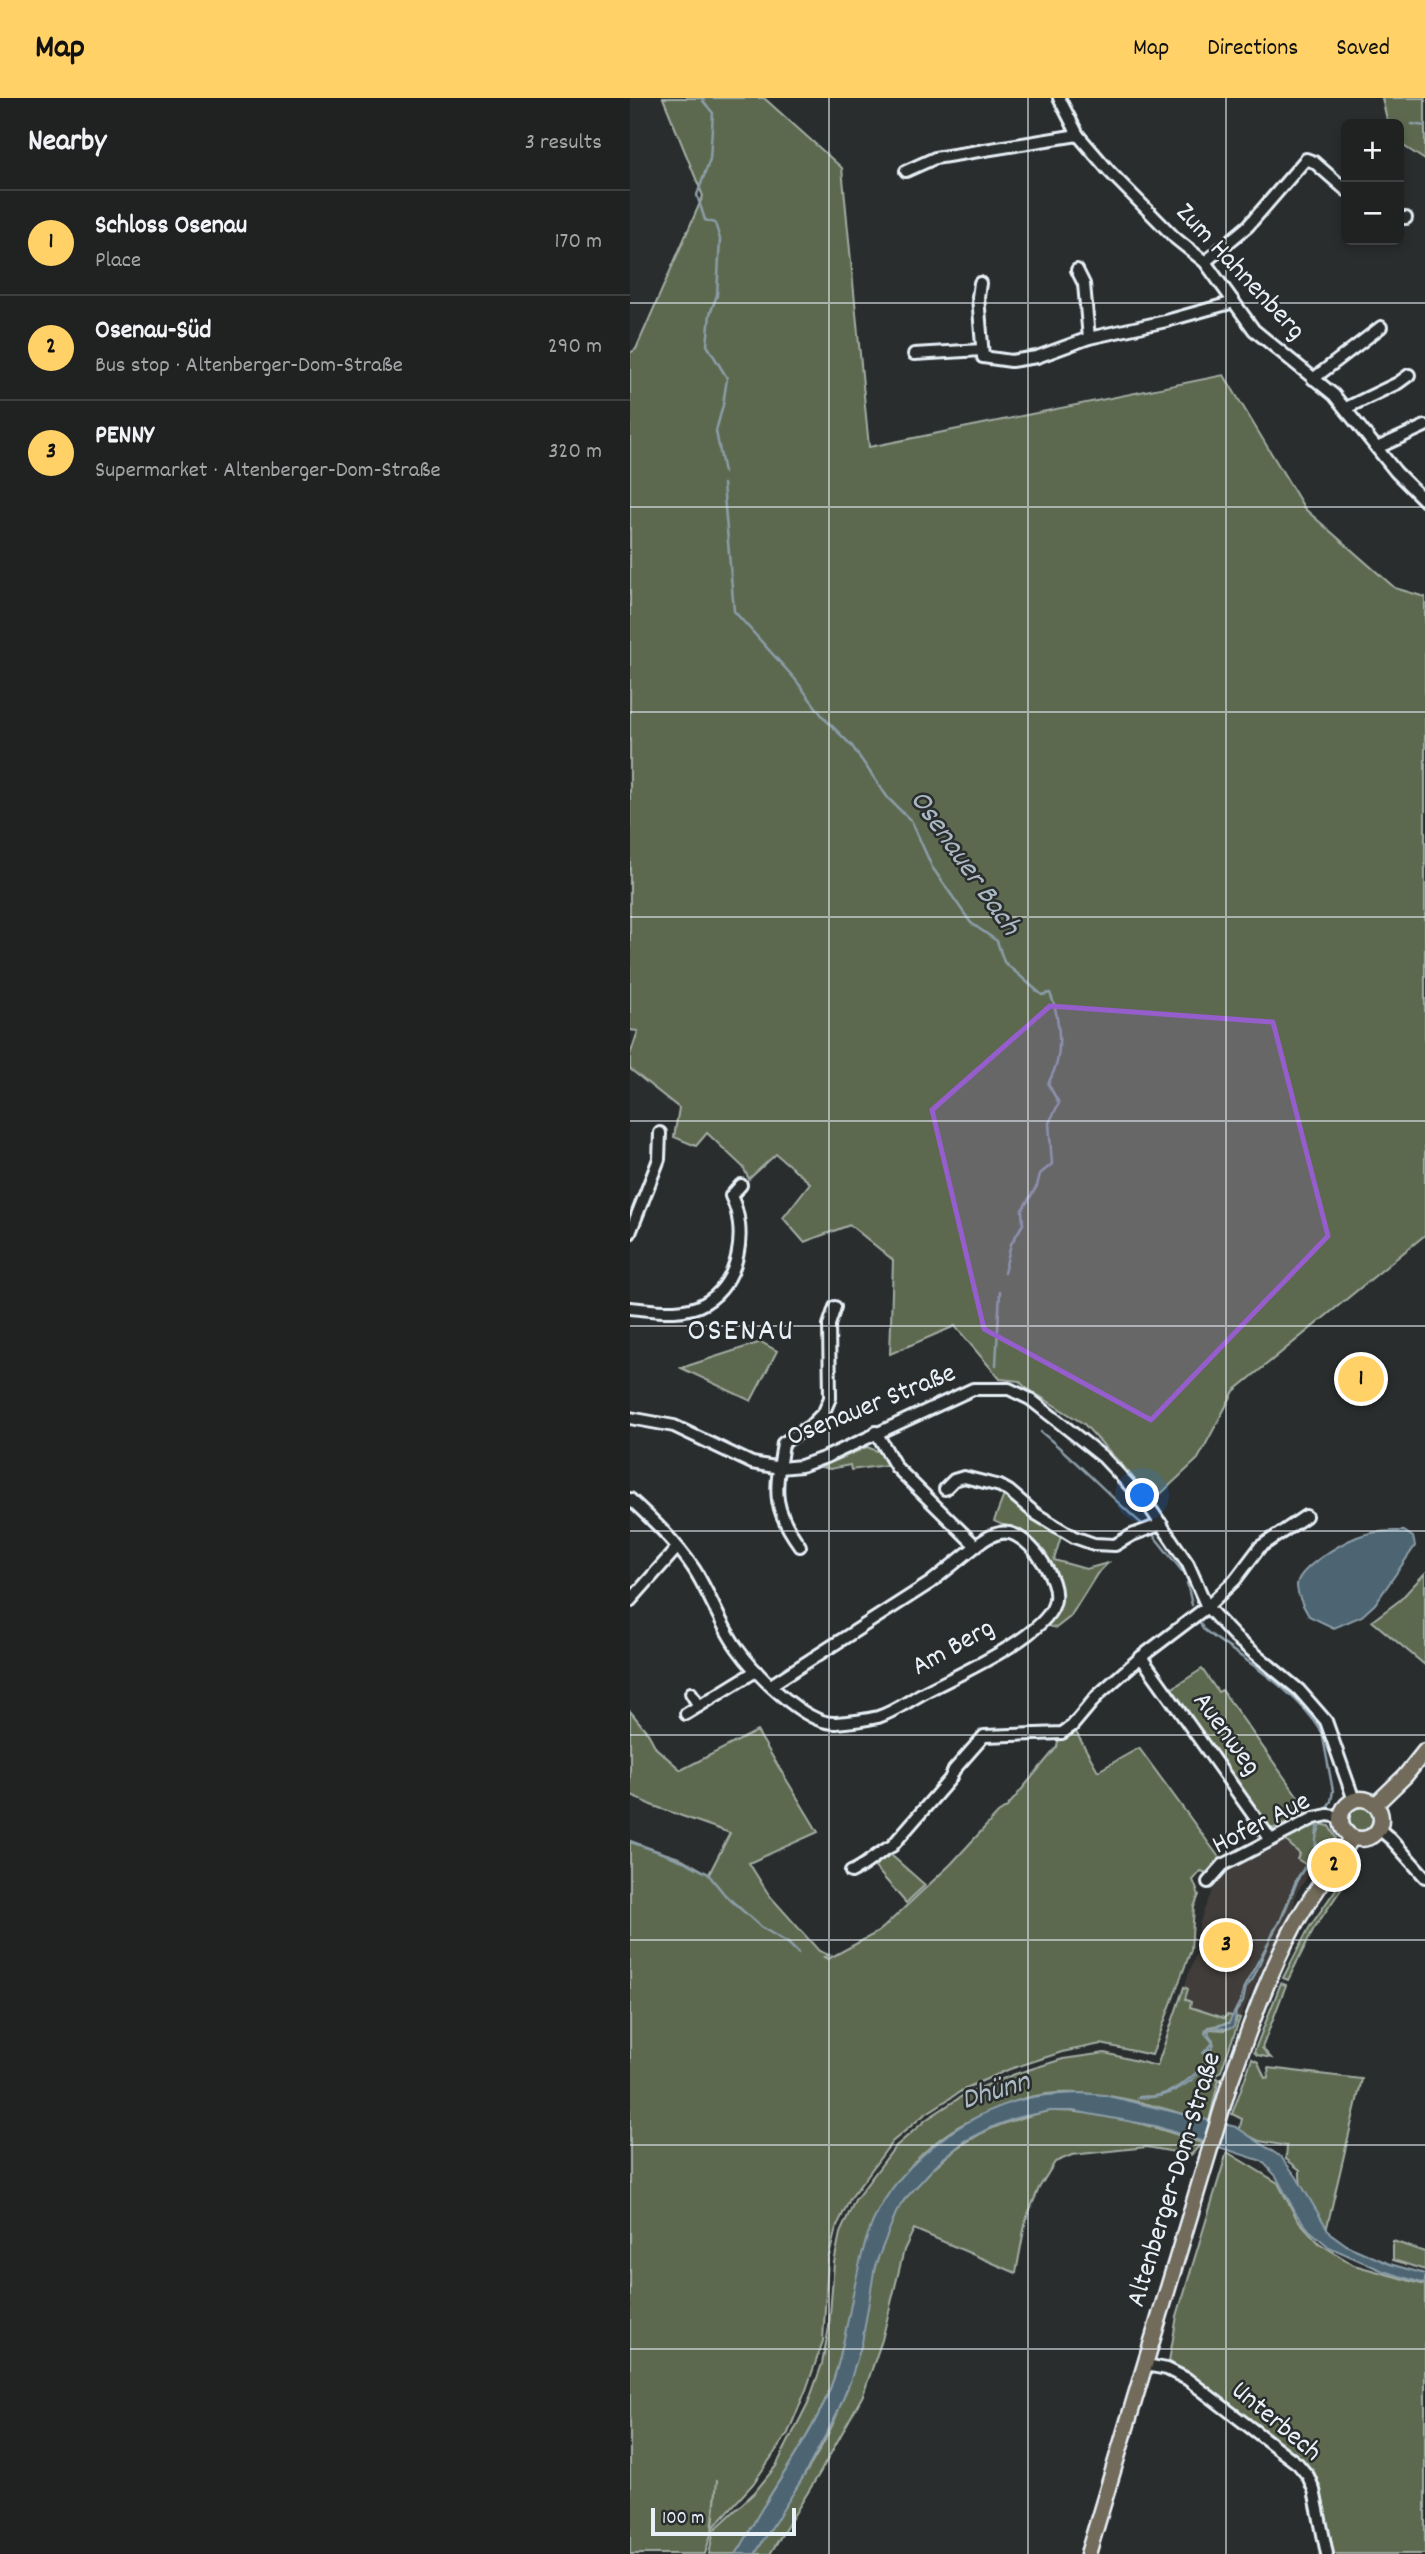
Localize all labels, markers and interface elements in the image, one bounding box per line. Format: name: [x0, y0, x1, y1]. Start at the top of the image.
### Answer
text: Map: [35, 26, 85, 73]
text: Map: [1133, 32, 1169, 66]
text: Directions: [1207, 32, 1298, 66]
text: Saved: [1336, 32, 1390, 66]
map controls: [1341, 119, 1404, 245]
button: +: [1341, 119, 1404, 182]
text: Nearby: [28, 122, 106, 165]
text: 3 results: [525, 127, 602, 160]
button: −: [1341, 182, 1404, 245]
street label: Zum Hahnenberg: [1164, 195, 1314, 351]
text: Schloss Osenau: [95, 208, 247, 245]
text: 1: [48, 226, 54, 259]
text: 170 m: [555, 226, 602, 259]
text: Place: [95, 245, 141, 278]
text: Osenau-Süd: [95, 313, 211, 350]
text: 2: [46, 331, 56, 364]
text: 290 m: [548, 331, 602, 364]
text: Bus stop · Altenberger-Dom-Straße: [95, 350, 403, 383]
text: PENNY: [95, 418, 154, 455]
text: 3: [46, 436, 56, 469]
text: 320 m: [548, 436, 602, 469]
text: Supermarket · Altenberger-Dom-Straße: [95, 455, 441, 488]
water label: Osenauer Bach: [897, 782, 1030, 947]
district label: OSENAU: [687, 1310, 795, 1356]
pin: 1: [1338, 1353, 1384, 1405]
street label: Osenauer Straße: [781, 1355, 963, 1459]
your location: [1125, 1478, 1159, 1512]
street label: Am Berg: [905, 1610, 1003, 1688]
street label: Auenweg: [1181, 1685, 1269, 1785]
street label: Hofer Aue: [1206, 1783, 1318, 1867]
pin: 2: [1311, 1839, 1357, 1891]
pin: 3: [1203, 1919, 1249, 1971]
street label: Altenberger-Dom-Straße: [1118, 2048, 1234, 2312]
water label: Dhünn: [956, 2062, 1037, 2124]
street label: Unterbech: [1221, 2373, 1329, 2473]
scale bar: [651, 2505, 796, 2537]
text: 100 m: [662, 2506, 704, 2533]

